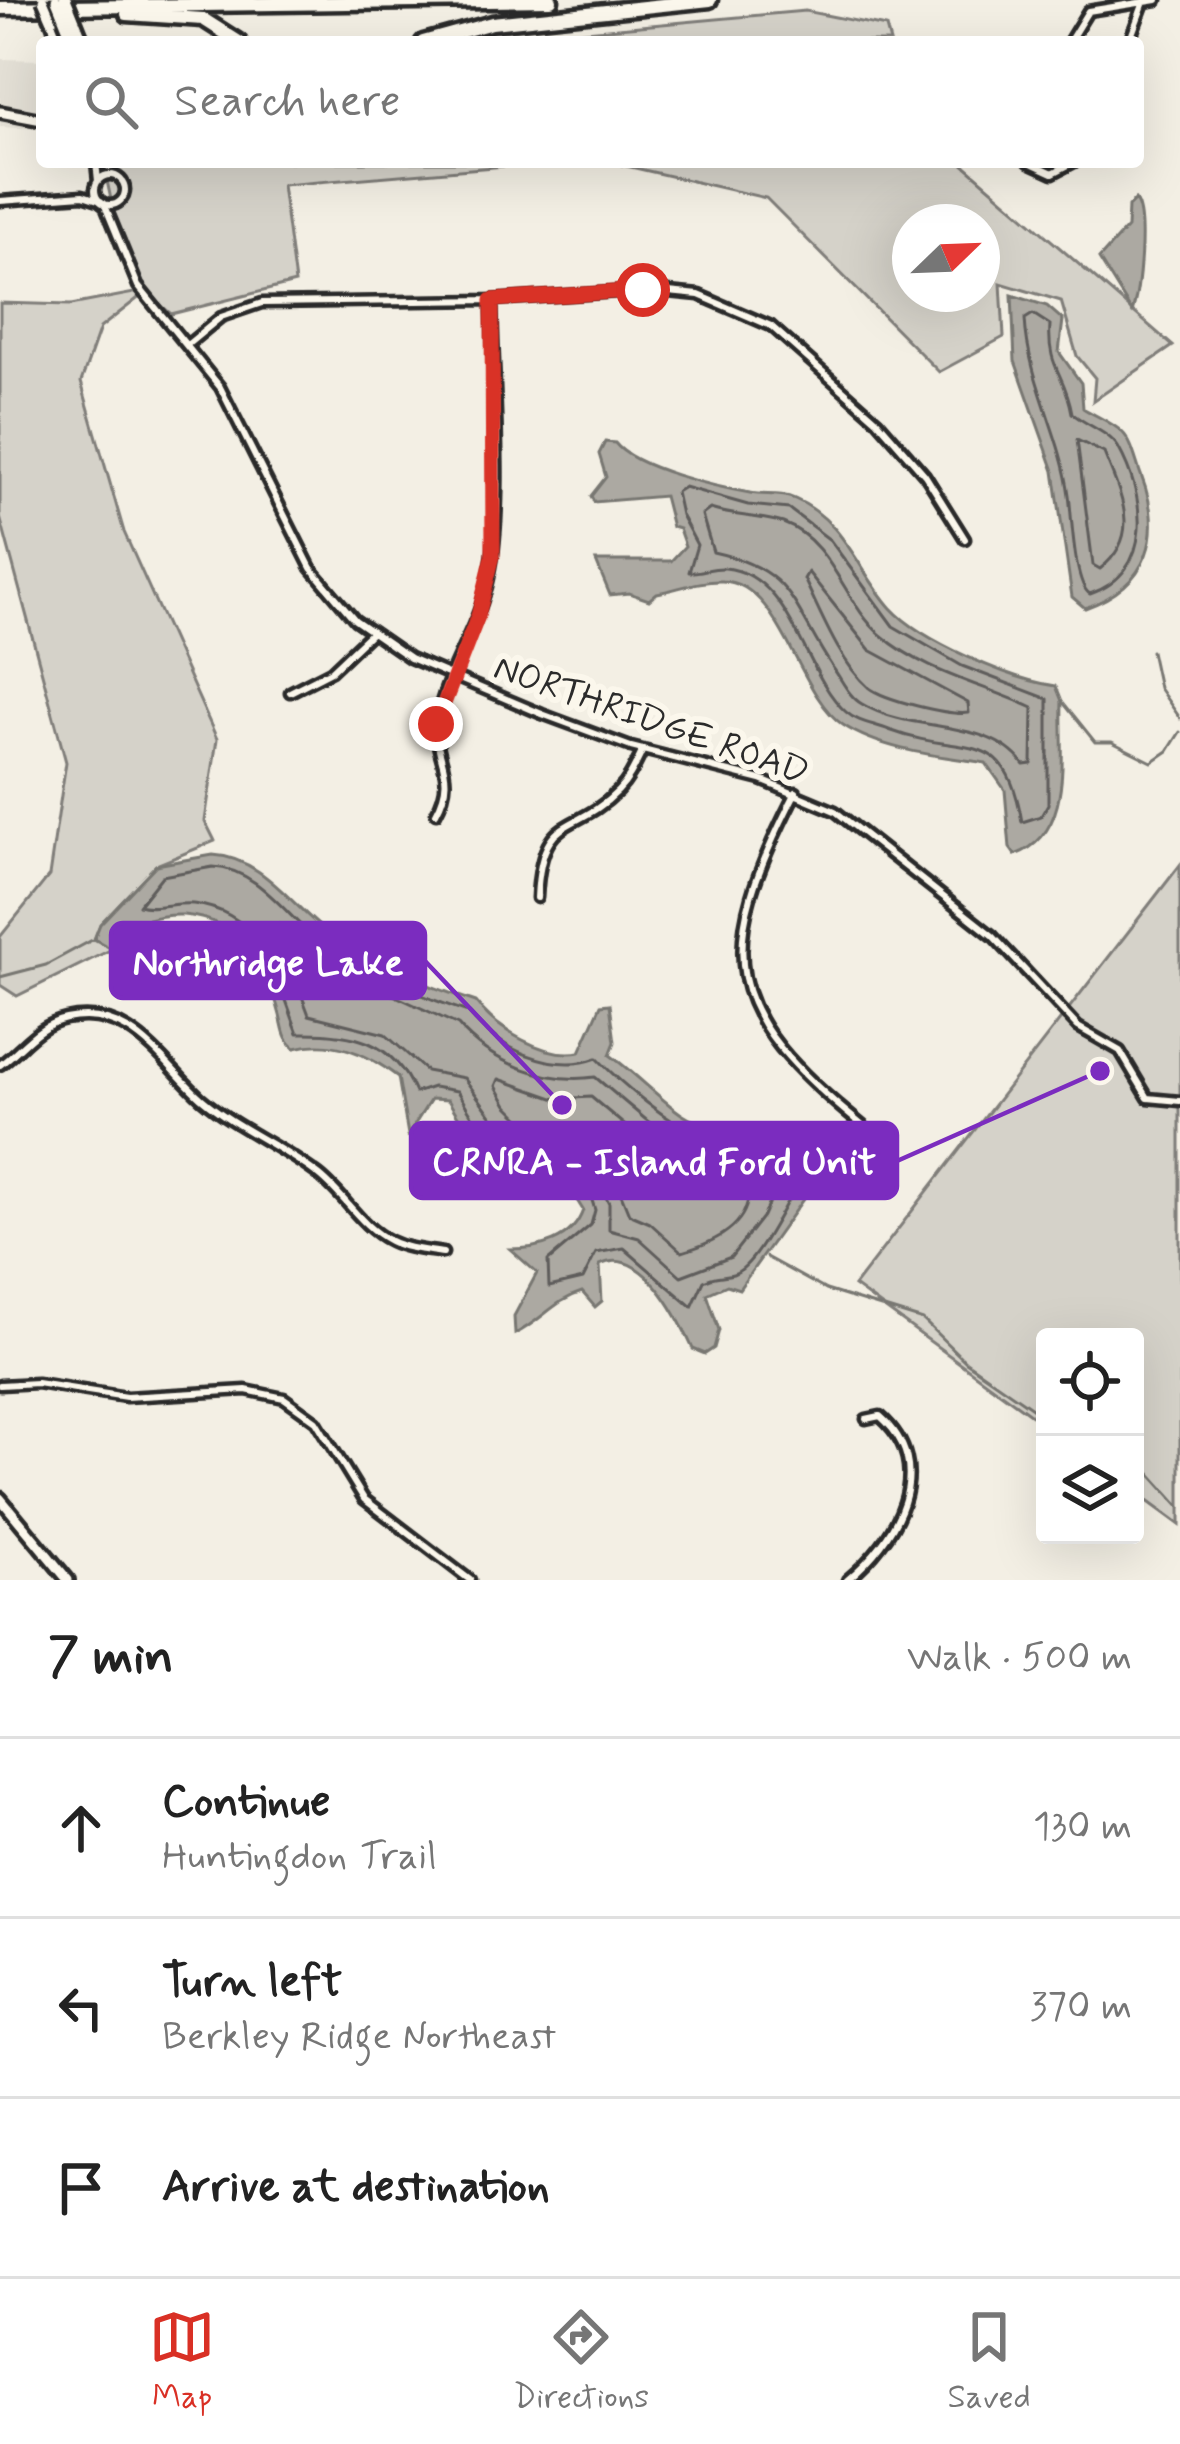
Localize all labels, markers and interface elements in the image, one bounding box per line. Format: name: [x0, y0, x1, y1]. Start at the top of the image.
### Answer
search box: [36, 36, 1144, 168]
icon: search: [78, 69, 144, 135]
text: Search here: [174, 73, 401, 132]
north arrow: [892, 204, 1000, 312]
route start: [616, 263, 670, 317]
street label: NORTHRIDGE ROAD: [487, 645, 815, 797]
route end: [409, 697, 463, 751]
callout: Northridge Lake: [111, 923, 425, 998]
text: Northridge Lake: [132, 939, 404, 993]
callout: CRNRA - Island Ford Unit: [411, 1123, 897, 1198]
text: CRNRA - Island Ford Unit: [432, 1138, 876, 1189]
map controls: [1036, 1328, 1144, 1544]
button: locate: [1036, 1328, 1144, 1436]
button: layers: [1036, 1436, 1144, 1544]
text: 7 min: [48, 1625, 174, 1691]
text: Walk · 500 m: [907, 1633, 1132, 1684]
text: Continue: [162, 1773, 330, 1832]
icon: ahead: [48, 1795, 114, 1861]
text: 130 m: [1033, 1802, 1132, 1853]
text: Huntingdon Trail: [162, 1832, 437, 1883]
text: Turn left: [162, 1953, 342, 2012]
icon: left: [48, 1975, 114, 2041]
text: 370 m: [1030, 1982, 1132, 2033]
text: Berkley Ridge Northeast: [162, 2012, 556, 2063]
icon: arrive: [48, 2155, 114, 2221]
text: Arrive at destination: [162, 2158, 550, 2217]
tab: Map: [149, 2304, 215, 2420]
tab: Directions: [513, 2304, 649, 2420]
tab: Saved: [947, 2304, 1031, 2420]

